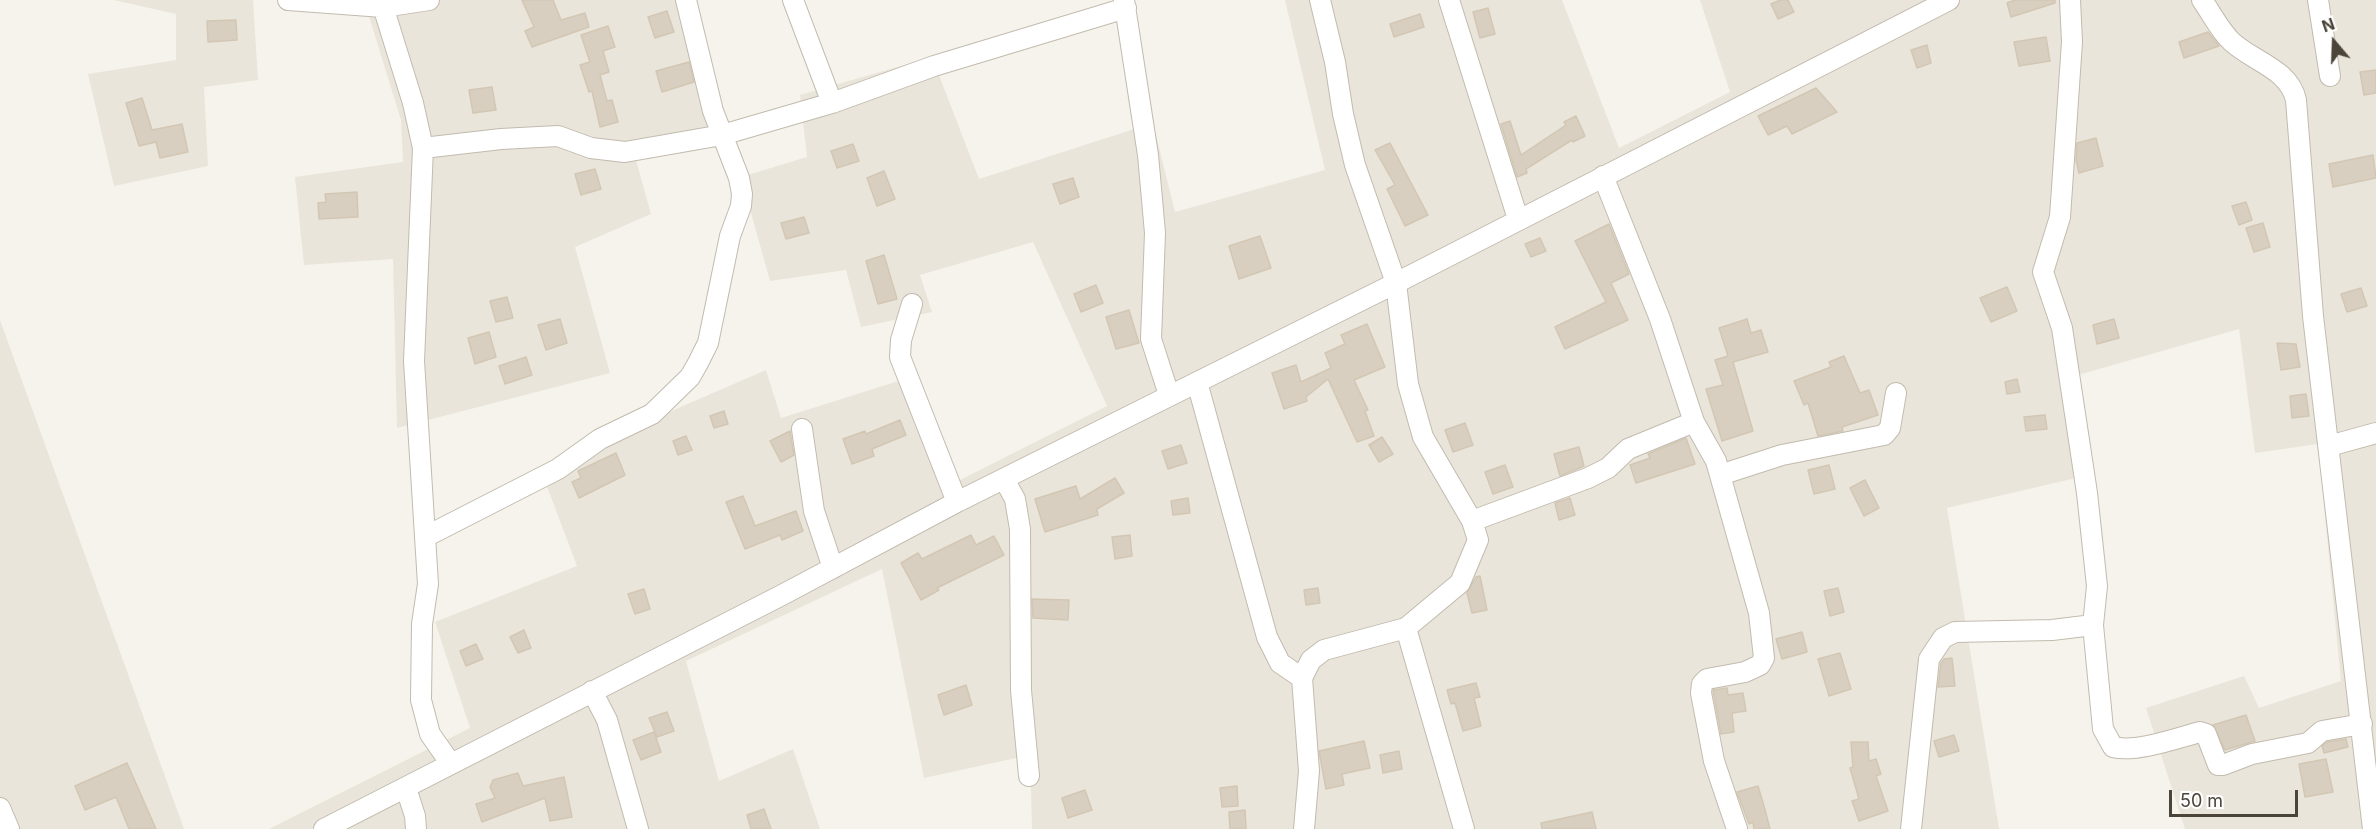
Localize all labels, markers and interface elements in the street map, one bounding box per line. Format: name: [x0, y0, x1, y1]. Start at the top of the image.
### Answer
north arrow: [2304, 12, 2364, 72]
text: N: [2319, 14, 2337, 36]
scale bar: [2172, 778, 2301, 816]
text: 50 m: [2180, 790, 2223, 811]

